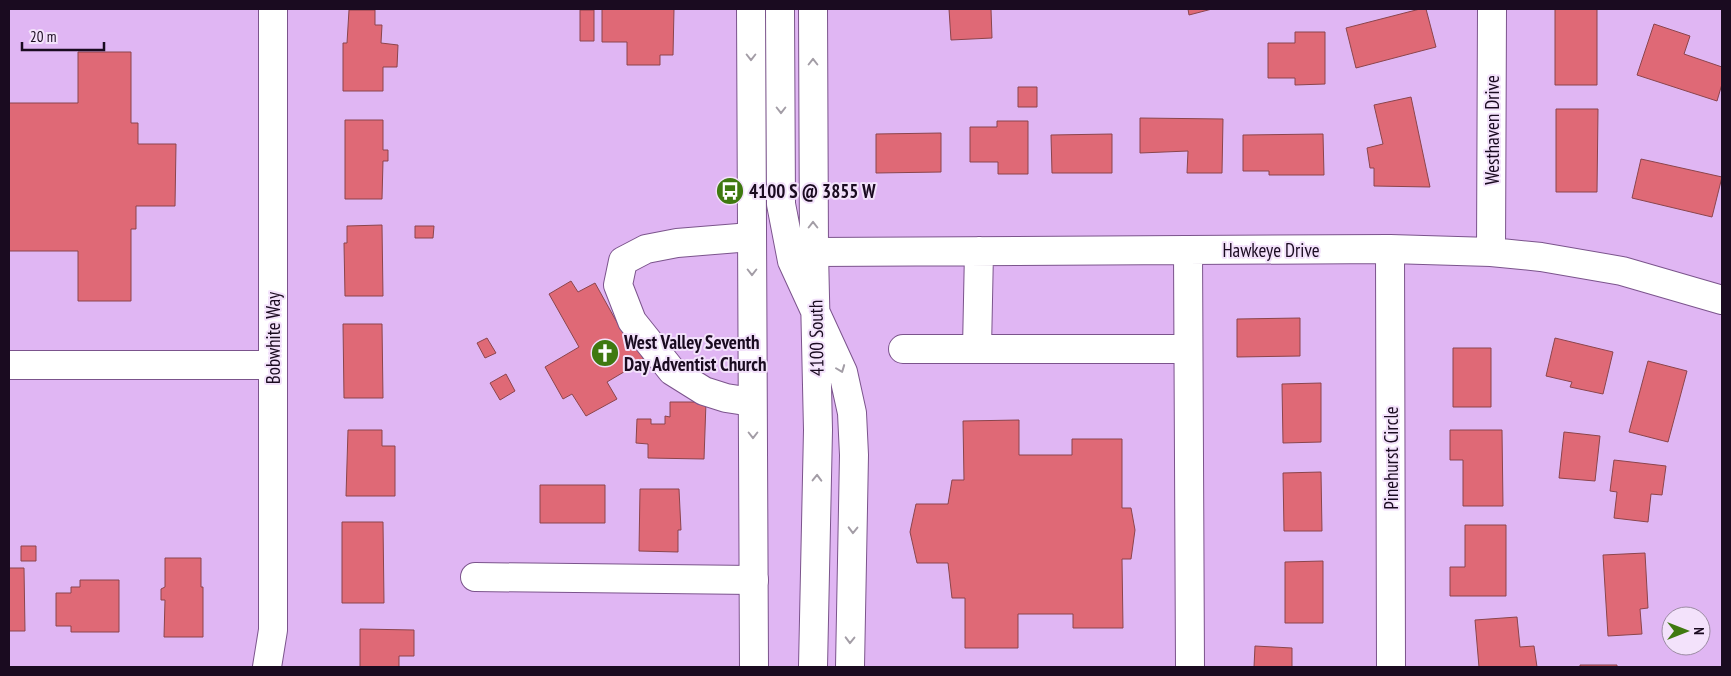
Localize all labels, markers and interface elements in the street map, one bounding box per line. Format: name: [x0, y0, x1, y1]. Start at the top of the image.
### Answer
scale bar: [22, 20, 105, 52]
text: 20 m: [30, 27, 56, 46]
one-way arrow: [746, 54, 756, 62]
one-way arrow: [808, 58, 818, 66]
street label: Westhaven Drive: [1480, 75, 1504, 185]
one-way arrow: [776, 106, 786, 114]
bus stop icon: 4100 S @ 3855 W: [715, 176, 745, 206]
place label: 4100 S @ 3855 W: [749, 179, 876, 203]
one-way arrow: [808, 220, 818, 228]
street label: Hawkeye Drive: [1222, 238, 1320, 262]
one-way arrow: [747, 269, 757, 277]
street label: Bobwhite Way: [261, 291, 285, 384]
street label: 4100 South: [803, 300, 829, 376]
place label: West Valley Seventh Day Adventist Church: [623, 330, 766, 376]
church icon: West Valley Seventh Day Adventist Church: [590, 338, 620, 368]
one-way arrow: [835, 364, 846, 373]
street label: Pinehurst Circle: [1379, 406, 1403, 510]
one-way arrow: [748, 432, 758, 439]
one-way arrow: [811, 474, 822, 482]
one-way arrow: [848, 526, 858, 534]
north arrow: [1661, 606, 1711, 656]
text: N: [1690, 627, 1708, 635]
one-way arrow: [845, 636, 856, 644]

